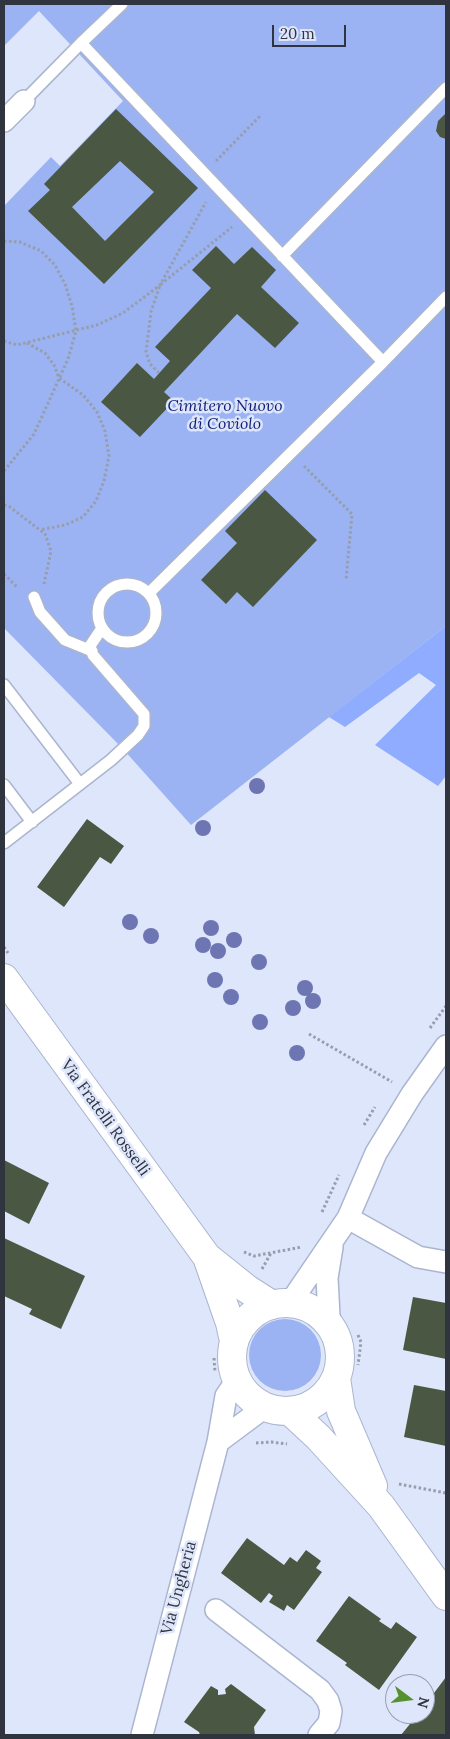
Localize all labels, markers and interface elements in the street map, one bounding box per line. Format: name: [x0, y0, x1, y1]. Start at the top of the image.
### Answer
scale bar: [275, 15, 349, 47]
text: 20 m: [280, 24, 315, 43]
park label: Cimitero Nuovo di Coviolo: [167, 396, 283, 434]
street label: Via Fratelli Rosselli: [56, 1056, 154, 1180]
street label: Via Ungheria: [157, 1539, 201, 1637]
north arrow: [385, 1674, 435, 1724]
text: N: [413, 1695, 434, 1710]

